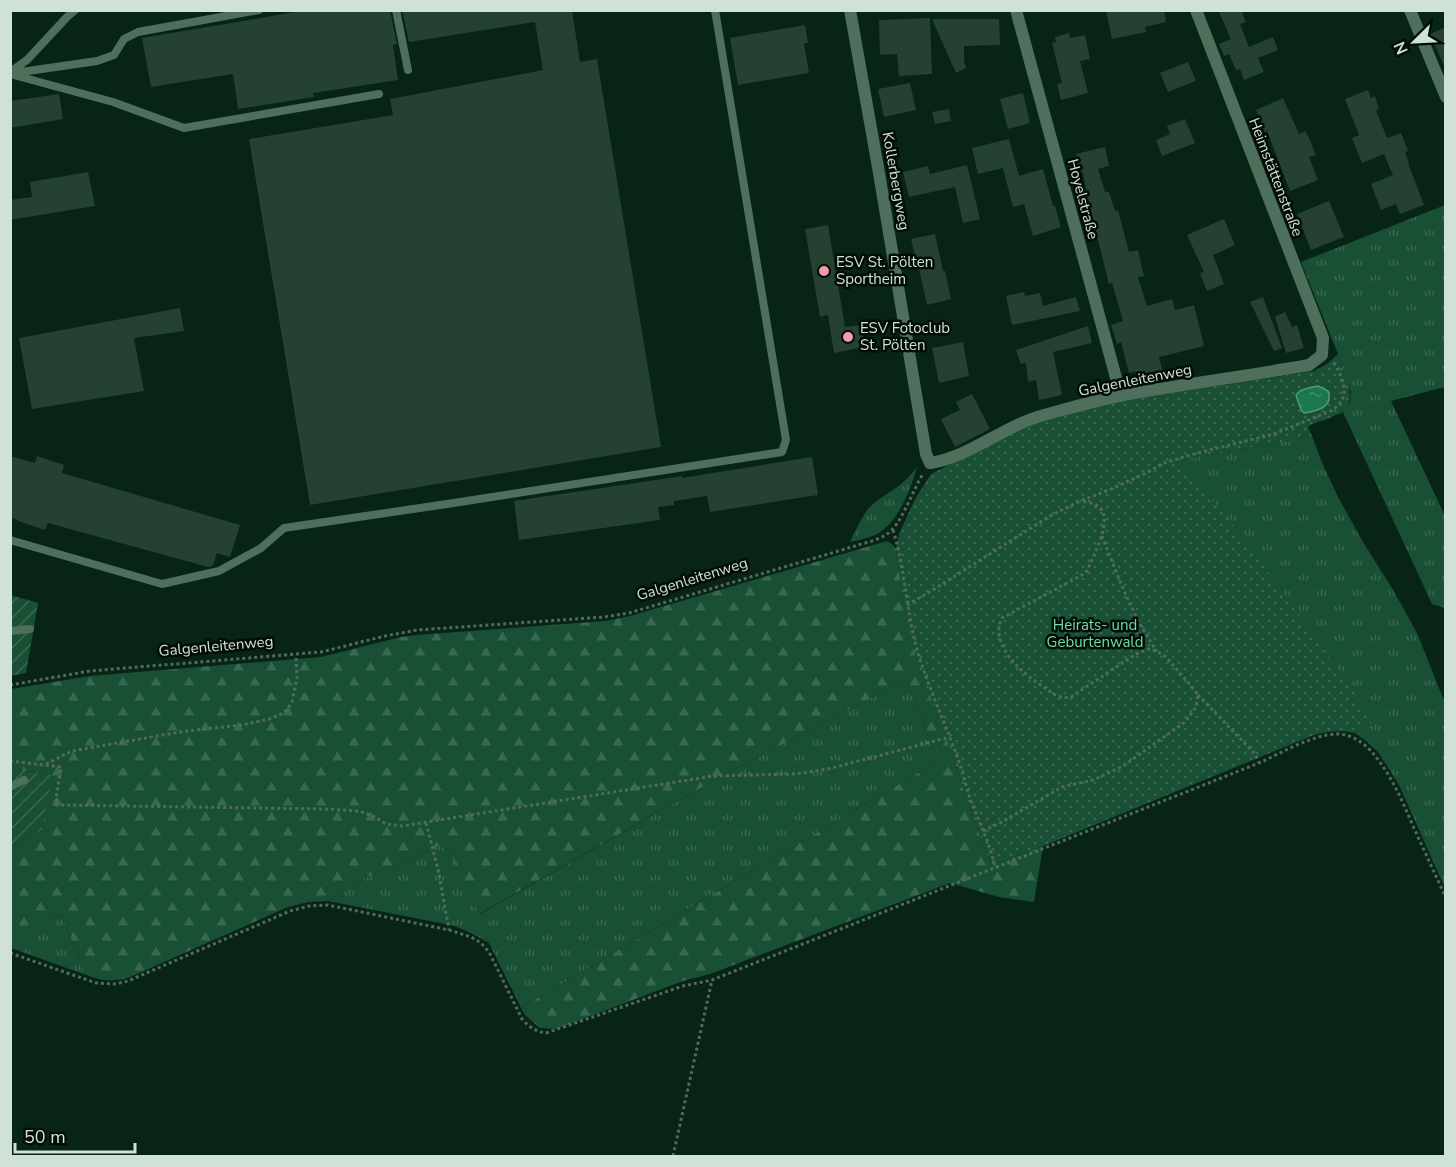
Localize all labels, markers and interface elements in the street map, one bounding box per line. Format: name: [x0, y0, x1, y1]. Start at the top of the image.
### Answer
north arrow: [1384, 12, 1444, 72]
text: N: [1389, 38, 1414, 58]
street label: Heimstättenstraße: [1244, 115, 1308, 239]
street label: Kollerbergweg: [877, 130, 915, 232]
street label: Hoyelstraße: [1063, 157, 1103, 241]
place label: ESV St. Pölten Sportheim: [836, 252, 933, 289]
marker: ESV St. Pölten Sportheim: [817, 264, 831, 278]
place label: ESV Fotoclub St. Pölten: [860, 318, 950, 355]
marker: ESV Fotoclub St. Pölten: [841, 330, 855, 344]
street label: Galgenleitenweg: [1077, 359, 1193, 401]
street label: Galgenleitenweg: [634, 553, 750, 605]
park label: Heirats- und Geburtenwald: [1047, 615, 1143, 652]
street label: Galgenleitenweg: [158, 631, 274, 661]
scale bar: [15, 1116, 135, 1154]
text: 50 m: [24, 1125, 66, 1149]

